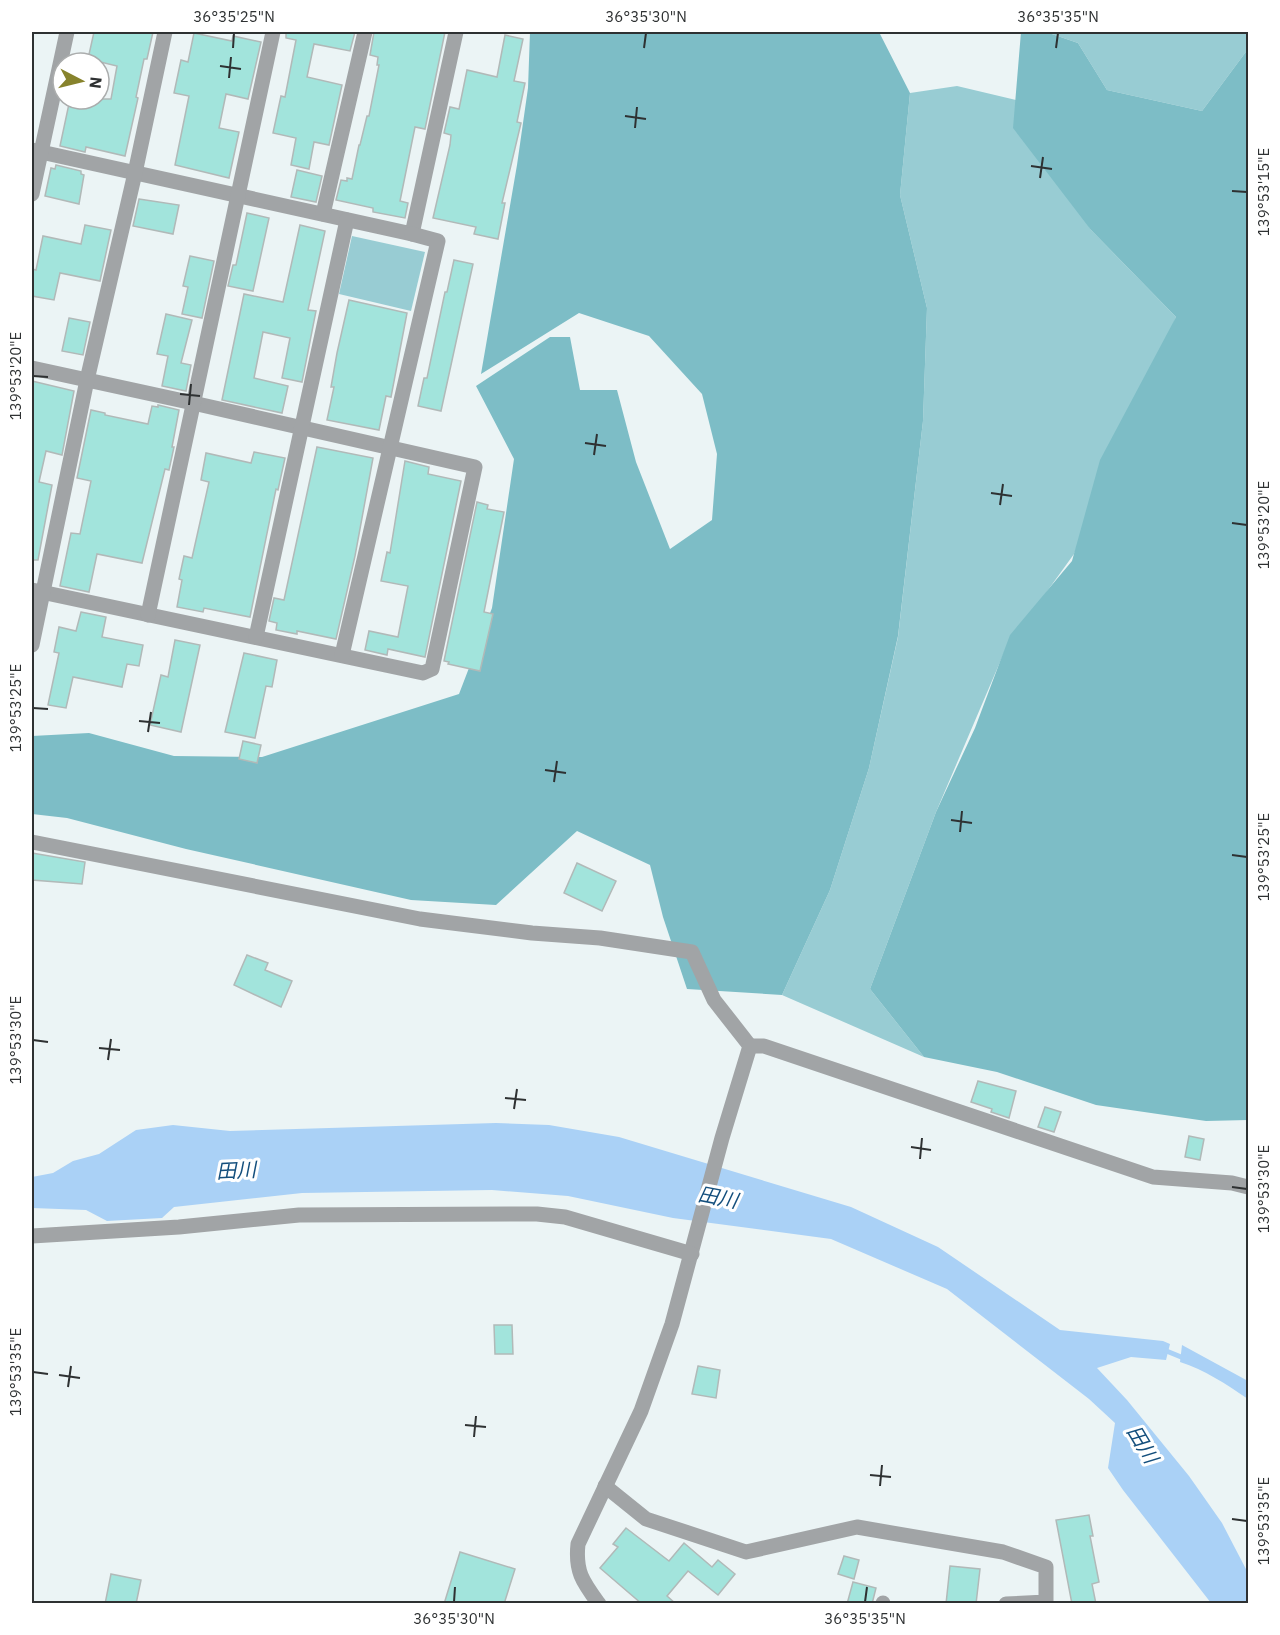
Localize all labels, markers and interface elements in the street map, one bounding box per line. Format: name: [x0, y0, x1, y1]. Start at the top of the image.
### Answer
text: 36°35'25"N: [193, 7, 275, 26]
text: 36°35'30"N: [605, 7, 687, 26]
text: 36°35'35"N: [1017, 7, 1099, 26]
north arrow: [51, 51, 111, 111]
text: N: [85, 76, 107, 90]
text: 139°53'15"E: [1254, 148, 1273, 236]
text: 139°53'20"E: [6, 332, 25, 420]
text: 139°53'20"E: [1254, 481, 1273, 569]
text: 139°53'25"E: [6, 664, 25, 752]
text: 139°53'25"E: [1254, 813, 1273, 901]
text: 139°53'30"E: [6, 996, 25, 1084]
text: 139°53'30"E: [1254, 1145, 1273, 1233]
water label: 田川: [215, 1155, 259, 1185]
water label: 田川: [696, 1180, 742, 1214]
text: 139°53'35"E: [6, 1328, 25, 1416]
water label: 田川: [1121, 1420, 1166, 1470]
text: 139°53'35"E: [1254, 1477, 1273, 1565]
text: 36°35'30"N: [413, 1609, 495, 1628]
text: 36°35'35"N: [824, 1609, 906, 1628]

